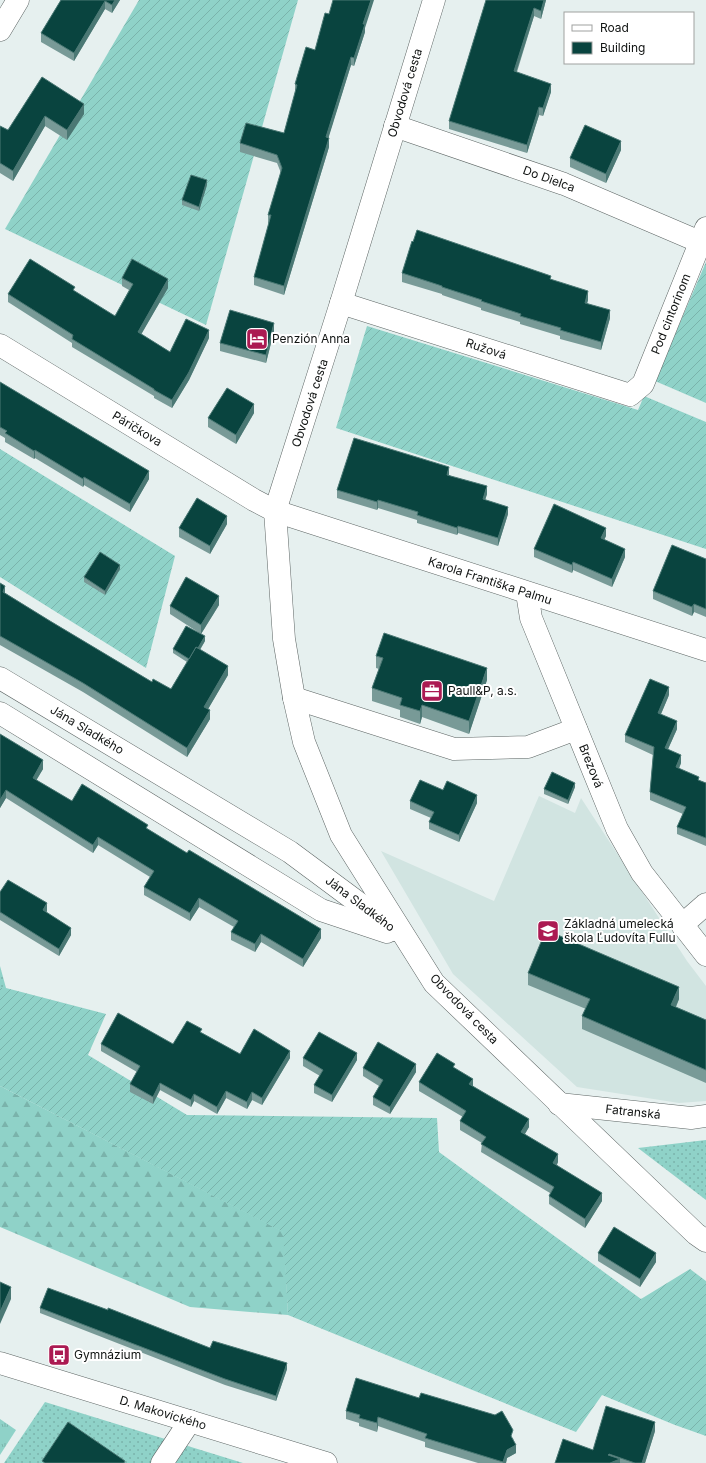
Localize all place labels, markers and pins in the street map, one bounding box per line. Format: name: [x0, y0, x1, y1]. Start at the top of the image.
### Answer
hotel icon: Penzión Anna: [244, 326, 270, 352]
place label: Penzión Anna: [272, 331, 350, 346]
office icon: Paull&P, a.s.: [419, 678, 445, 704]
place label: Paull&P, a.s.: [448, 683, 517, 698]
place label: Základná umelecká škola Ľudovíta Fullu: [564, 916, 676, 945]
school or university icon: Základná umelecká škola Ľudovíta Fullu: [535, 918, 561, 944]
bus stop icon: Gymnázium: [46, 1342, 72, 1368]
place label: Gymnázium: [74, 1347, 141, 1362]

